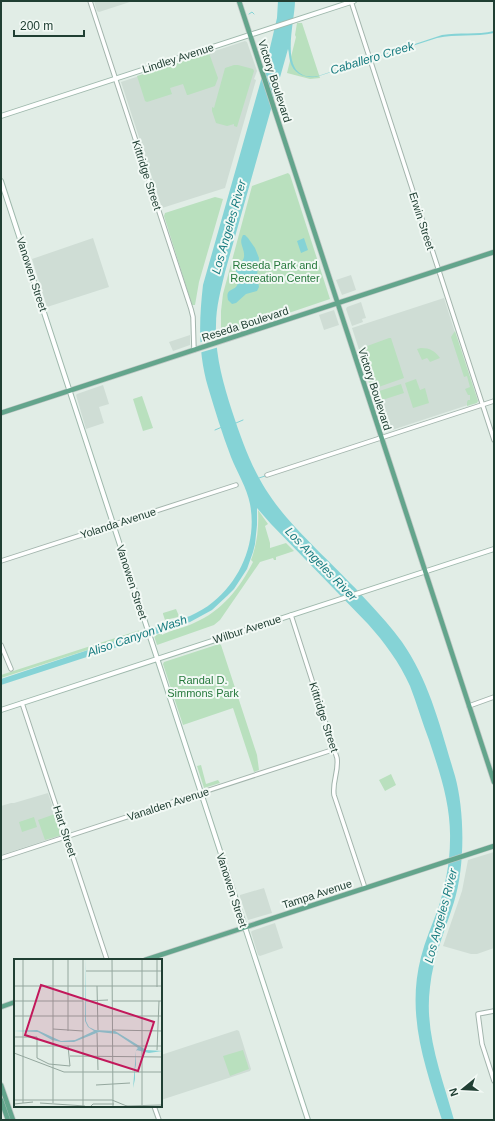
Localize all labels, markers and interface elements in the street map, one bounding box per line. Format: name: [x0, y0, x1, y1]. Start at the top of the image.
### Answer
scale bar: [14, 12, 84, 38]
text: 200 m: [20, 19, 53, 33]
street label: Victory Boulevard: [256, 38, 294, 124]
water label: Caballero Creek: [328, 38, 416, 77]
street label: Lindley Avenue: [141, 41, 215, 75]
street label: Kittridge Street: [130, 139, 164, 211]
water label: Los Angeles River: [209, 178, 249, 276]
street label: Erwin Street: [407, 191, 437, 251]
street label: Vanowen Street: [14, 235, 50, 313]
park label: Reseda Park and Recreation Center: [230, 259, 320, 284]
street label: Reseda Boulevard: [200, 304, 290, 344]
street label: Victory Boulevard: [356, 346, 394, 432]
street label: Yolanda Avenue: [79, 505, 157, 541]
water label: Los Angeles River: [282, 524, 360, 604]
street label: Vanowen Street: [114, 543, 150, 621]
water label: Aliso Canyon Wash: [84, 612, 189, 660]
street label: Wilbur Avenue: [212, 612, 282, 646]
park label: Randal D. Simmons Park: [167, 674, 239, 699]
street label: Kittridge Street: [307, 681, 341, 753]
street label: Vanalden Avenue: [126, 785, 210, 823]
street label: Hart Street: [51, 804, 79, 858]
street label: Vanowen Street: [214, 851, 250, 929]
water label: Los Angeles River: [422, 866, 461, 965]
street label: Tampa Avenue: [281, 877, 353, 911]
inset map: [14, 959, 162, 1107]
north arrow: [443, 1069, 483, 1109]
text: N: [447, 1086, 460, 1098]

